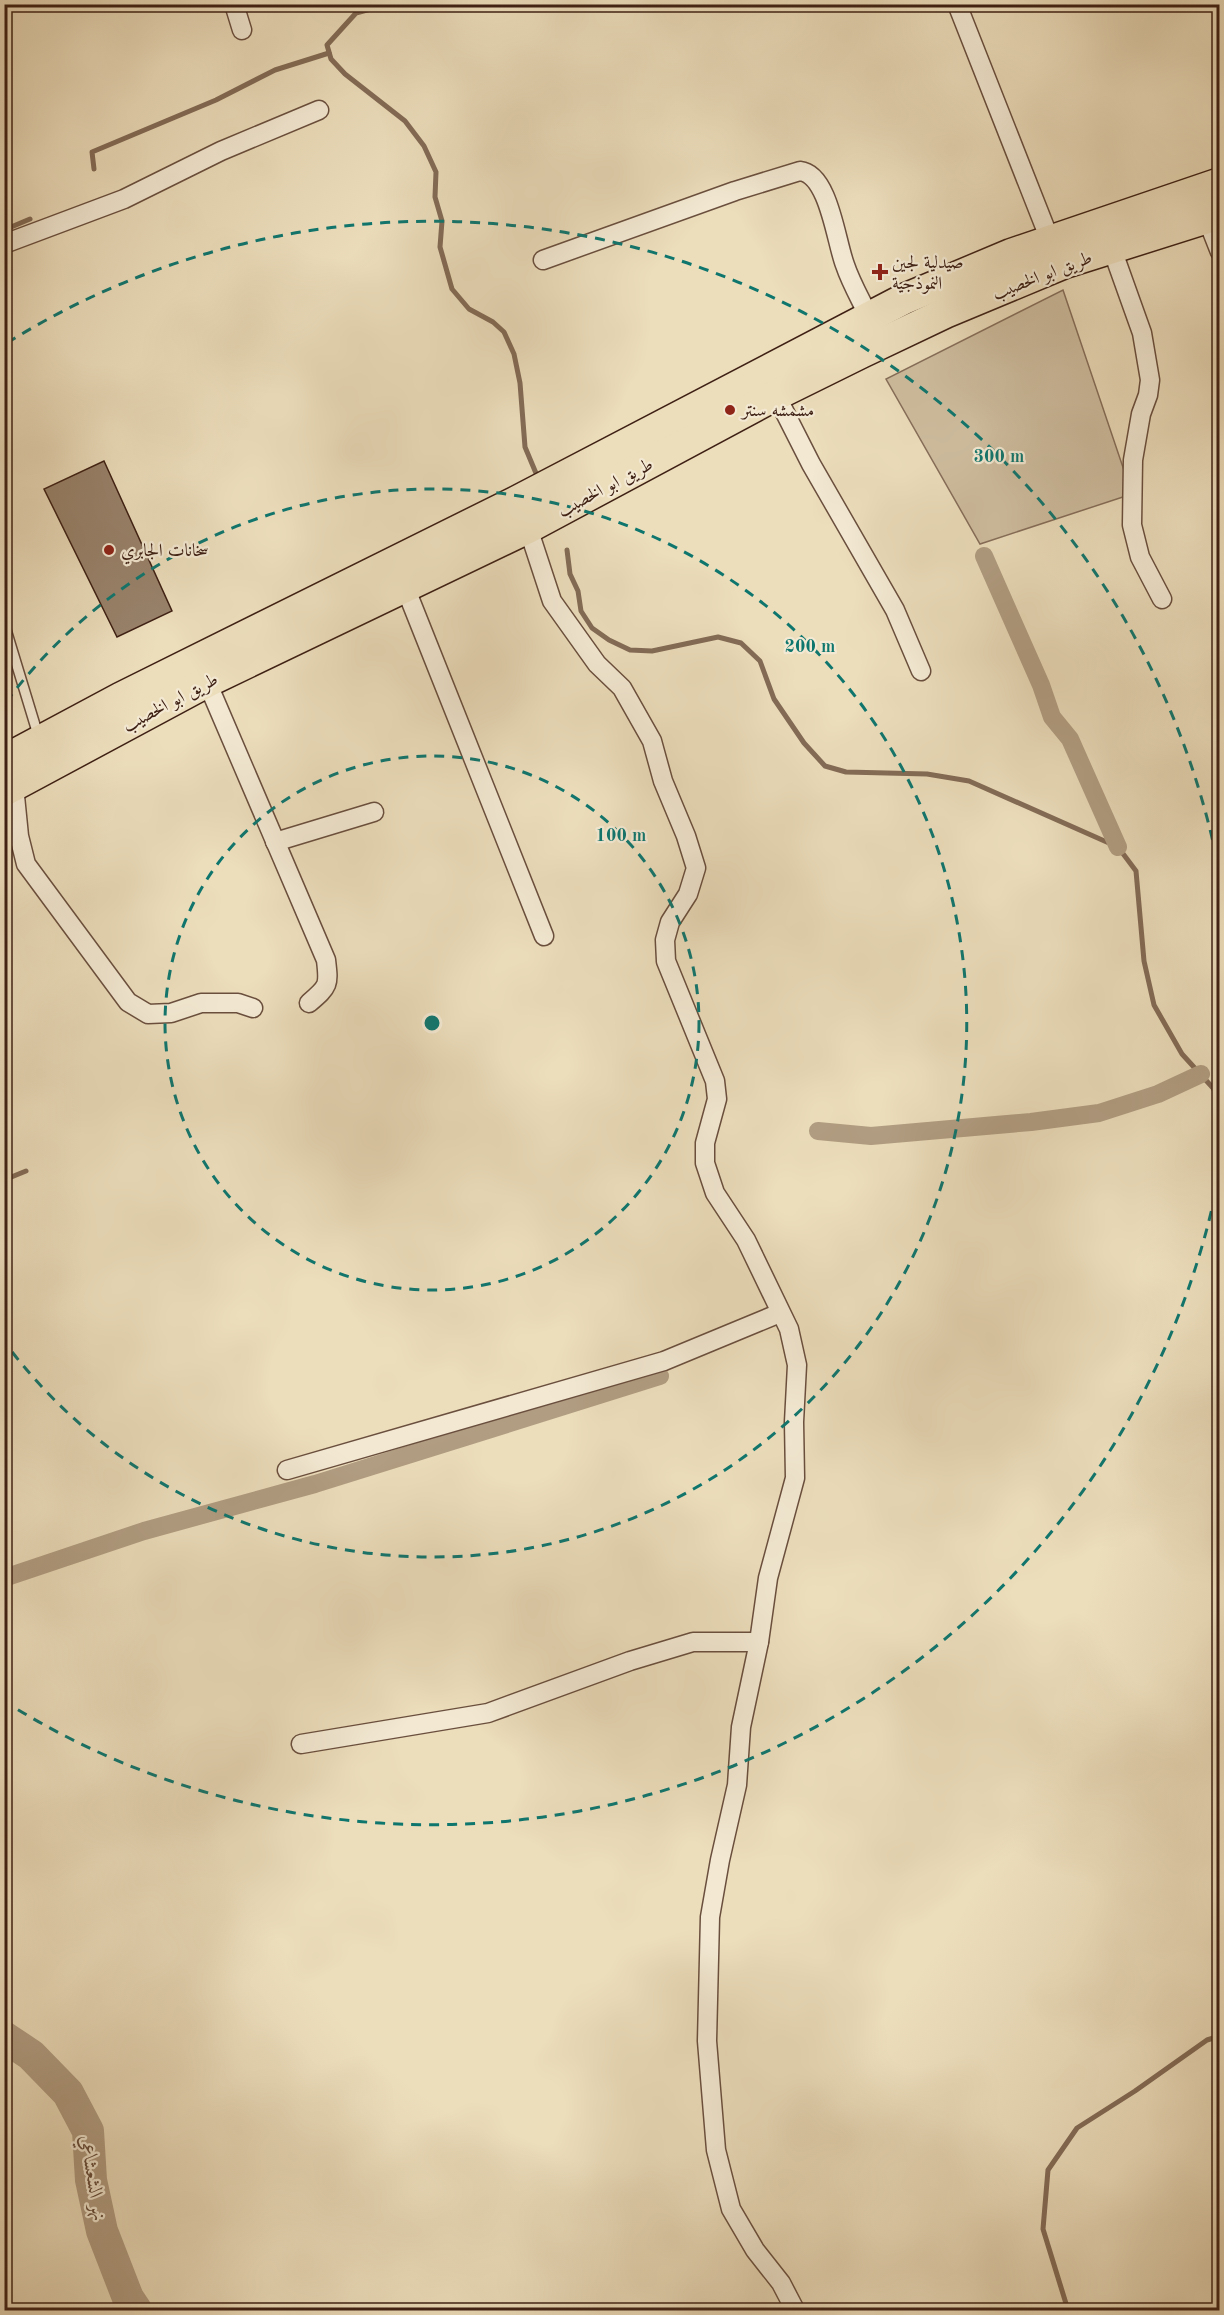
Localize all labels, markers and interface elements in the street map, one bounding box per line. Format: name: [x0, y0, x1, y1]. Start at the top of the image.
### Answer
street label: طريق ابو الخصيب: [990, 249, 1095, 305]
place label: صيدلية لجين النموذجية: [892, 254, 964, 294]
marker: صيدلية لجين النموذجية: [873, 265, 887, 279]
place label: مشمشه سنتر: [740, 402, 814, 420]
marker: مشمشه سنتر: [723, 403, 737, 417]
text: 300 m: [974, 448, 1024, 466]
street label: طريق ابو الخصيب: [555, 455, 657, 522]
place label: سخانات الجابري: [121, 542, 209, 565]
marker: سخانات الجابري: [102, 543, 116, 557]
text: 200 m: [785, 638, 835, 656]
street label: طريق ابو الخصيب: [120, 670, 222, 737]
text: 100 m: [596, 827, 646, 845]
centre of rings: [422, 1013, 442, 1033]
water label: نهر الشعشاعي: [71, 2134, 109, 2223]

